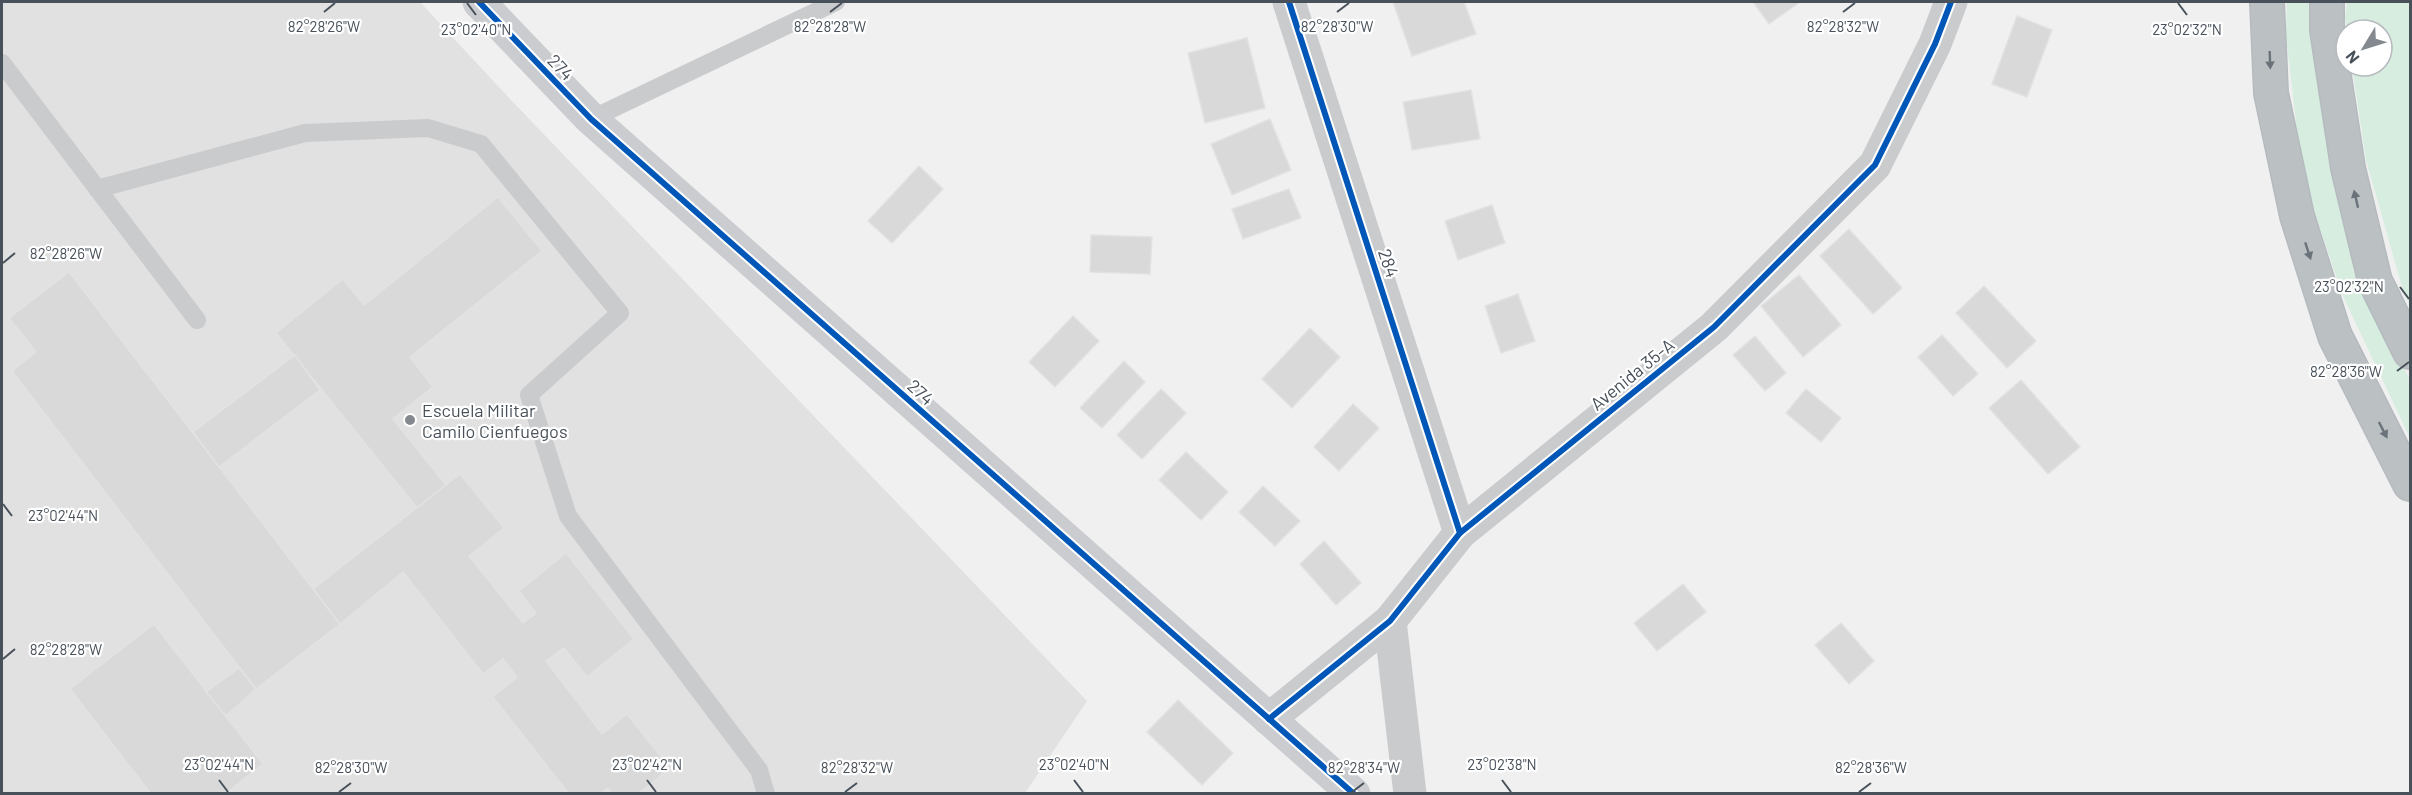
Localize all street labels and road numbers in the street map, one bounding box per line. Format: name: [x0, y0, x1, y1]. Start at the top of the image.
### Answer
street label: 274: [543, 49, 579, 85]
street label: 284: [1374, 246, 1404, 280]
street label: Avenida 35-A: [1586, 333, 1679, 415]
street label: 274: [903, 374, 939, 410]

